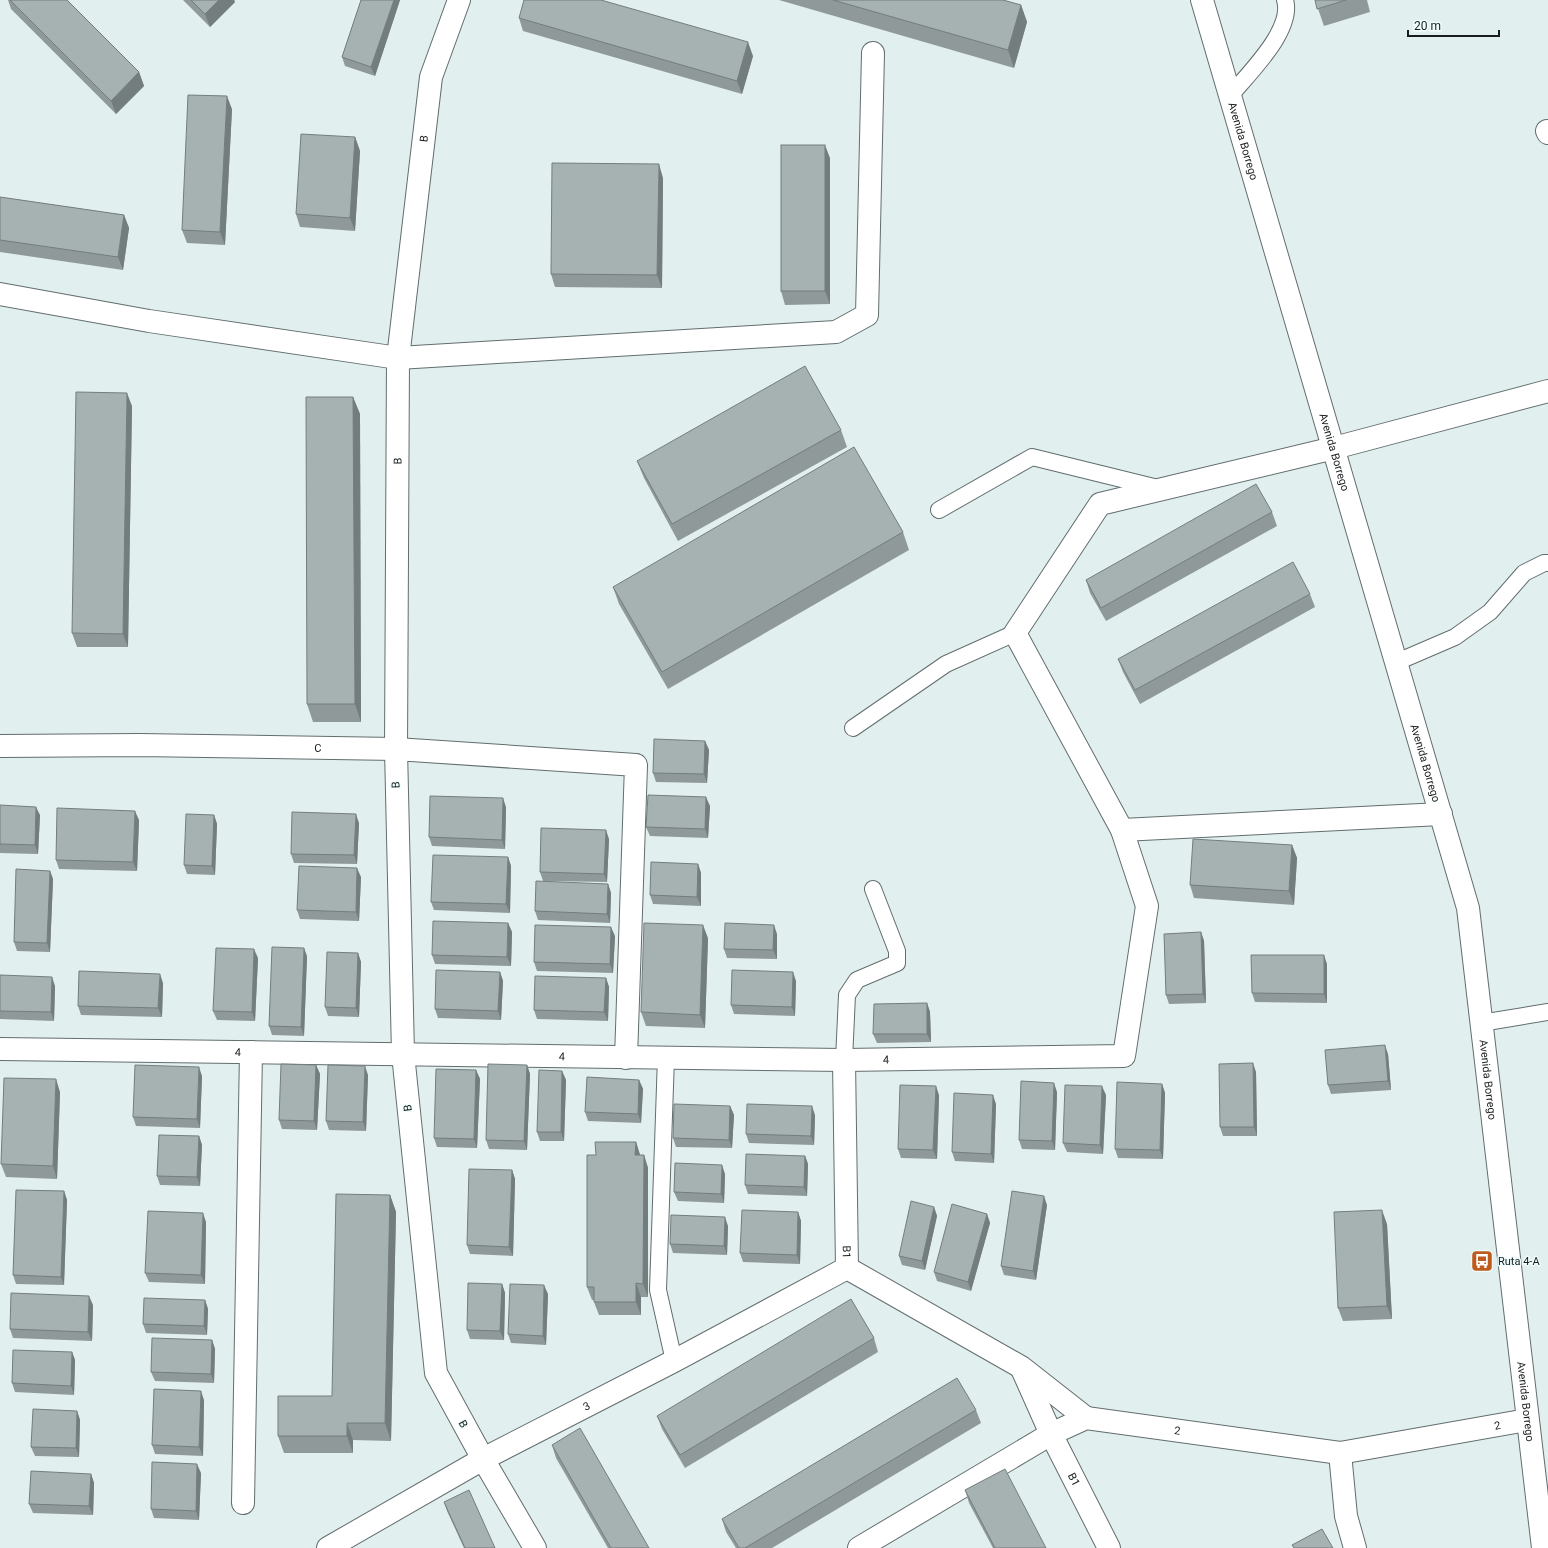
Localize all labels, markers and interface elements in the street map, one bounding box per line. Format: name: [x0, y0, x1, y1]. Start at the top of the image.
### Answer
scale bar: [1408, 12, 1499, 38]
text: 20 m: [1414, 19, 1441, 33]
street label: Avenida Borrego: [1226, 101, 1261, 182]
street label: B: [417, 134, 431, 143]
street label: Avenida Borrego: [1317, 412, 1352, 492]
street label: B: [391, 457, 404, 465]
street label: Avenida Borrego: [1408, 722, 1443, 803]
street label: C: [314, 741, 322, 754]
street label: B: [389, 781, 403, 789]
street label: Avenida Borrego: [1477, 1039, 1499, 1120]
street label: 4: [235, 1046, 241, 1059]
street label: 4: [559, 1050, 565, 1063]
street label: 4: [883, 1053, 889, 1066]
street label: B: [401, 1104, 415, 1112]
street label: B1: [840, 1245, 853, 1259]
bus stop icon: Ruta 4-A: [1469, 1248, 1495, 1274]
place label: Ruta 4-A: [1498, 1255, 1540, 1268]
street label: Avenida Borrego: [1515, 1361, 1537, 1442]
street label: 3: [581, 1399, 592, 1413]
street label: B: [456, 1418, 470, 1430]
street label: 2: [1493, 1418, 1502, 1432]
street label: 2: [1173, 1424, 1181, 1437]
street label: B1: [1065, 1471, 1083, 1488]

